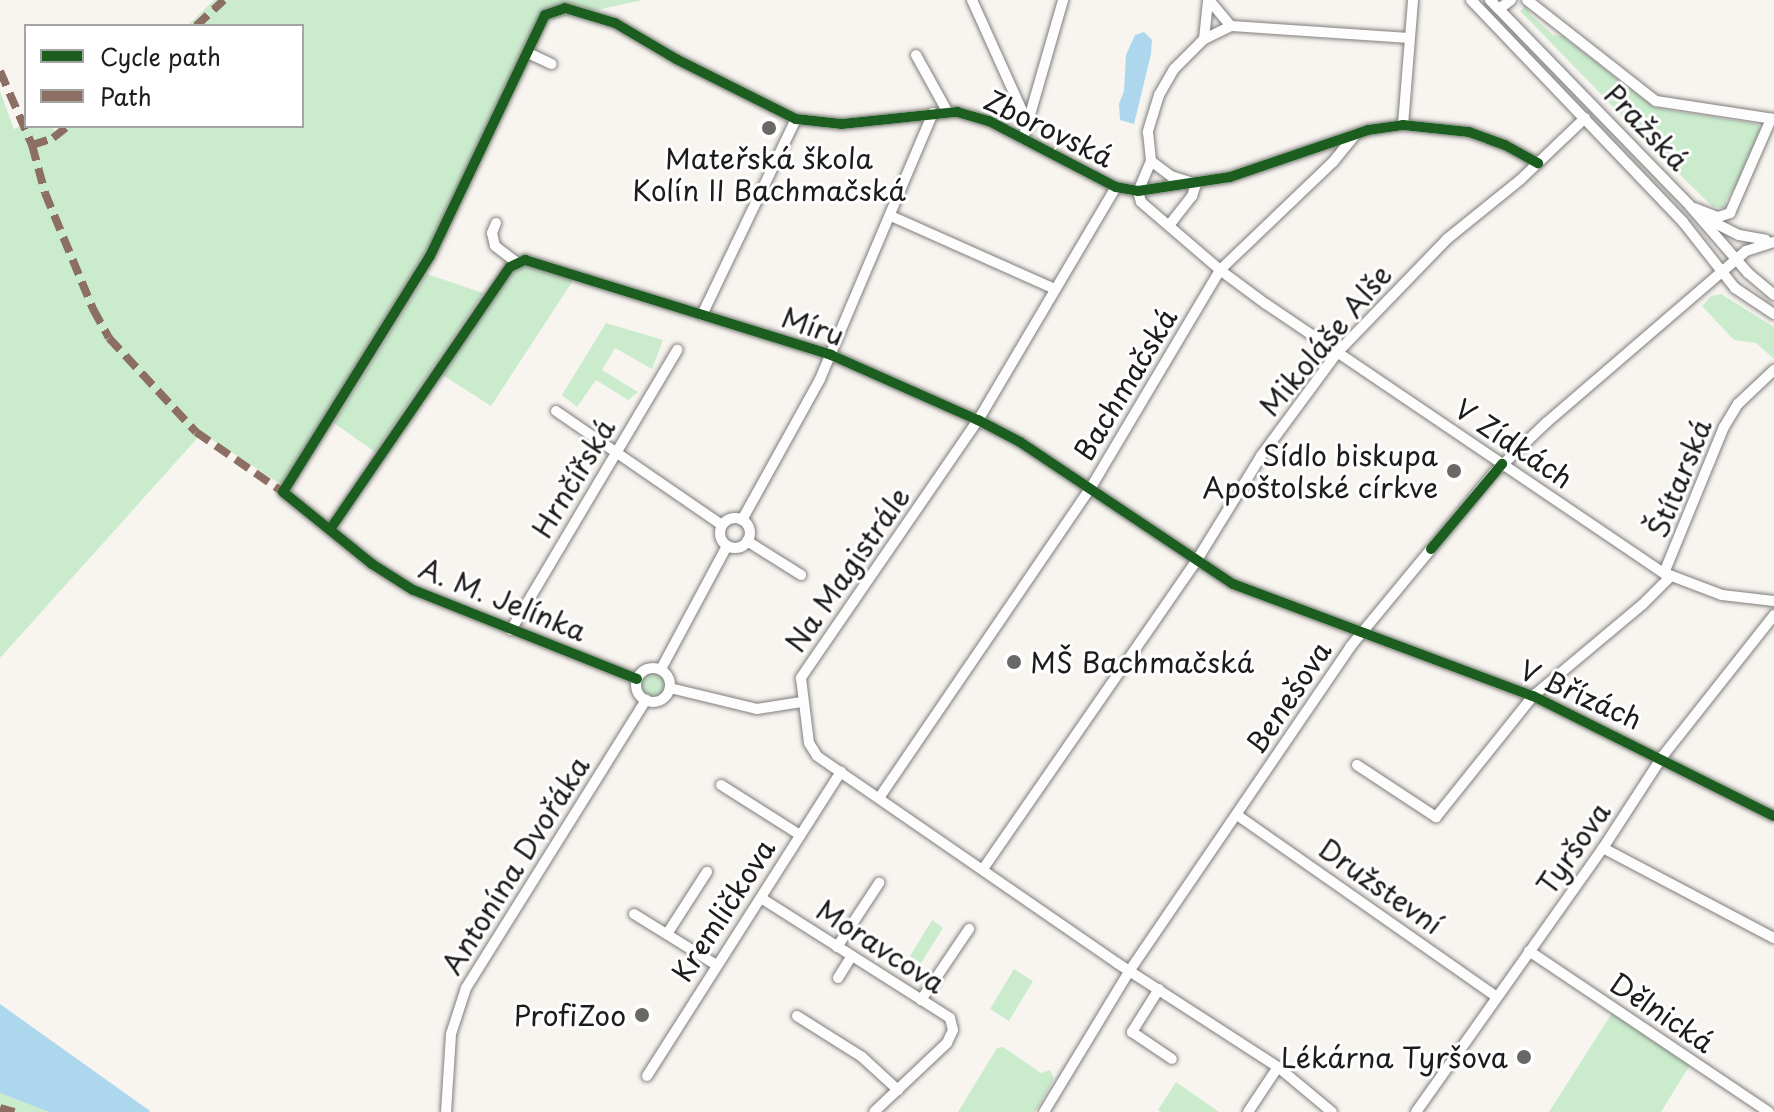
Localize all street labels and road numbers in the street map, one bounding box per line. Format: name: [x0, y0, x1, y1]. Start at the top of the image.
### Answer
street label: Pražská: [1598, 77, 1696, 177]
street label: Zborovská: [979, 82, 1119, 174]
street label: Mikoláše Alše: [1252, 258, 1398, 422]
street label: Míru: [777, 300, 849, 352]
street label: Bachmačská: [1067, 302, 1183, 466]
street label: V Zídkách: [1448, 391, 1580, 495]
street label: Hrnčířská: [524, 412, 622, 544]
street label: Štítarská: [1640, 414, 1718, 542]
street label: Na Magistrále: [778, 481, 916, 657]
street label: A. M. Jelínka: [415, 550, 591, 648]
street label: Benešova: [1238, 634, 1338, 760]
street label: V Břízách: [1514, 652, 1648, 736]
street label: Antonína Dvořáka: [435, 750, 595, 980]
street label: Tyršova: [1529, 795, 1617, 901]
street label: Družstevní: [1313, 831, 1449, 941]
street label: Kremličkova: [665, 832, 781, 988]
street label: Moravcova: [811, 892, 951, 1000]
street label: Dělnická: [1603, 965, 1721, 1059]

